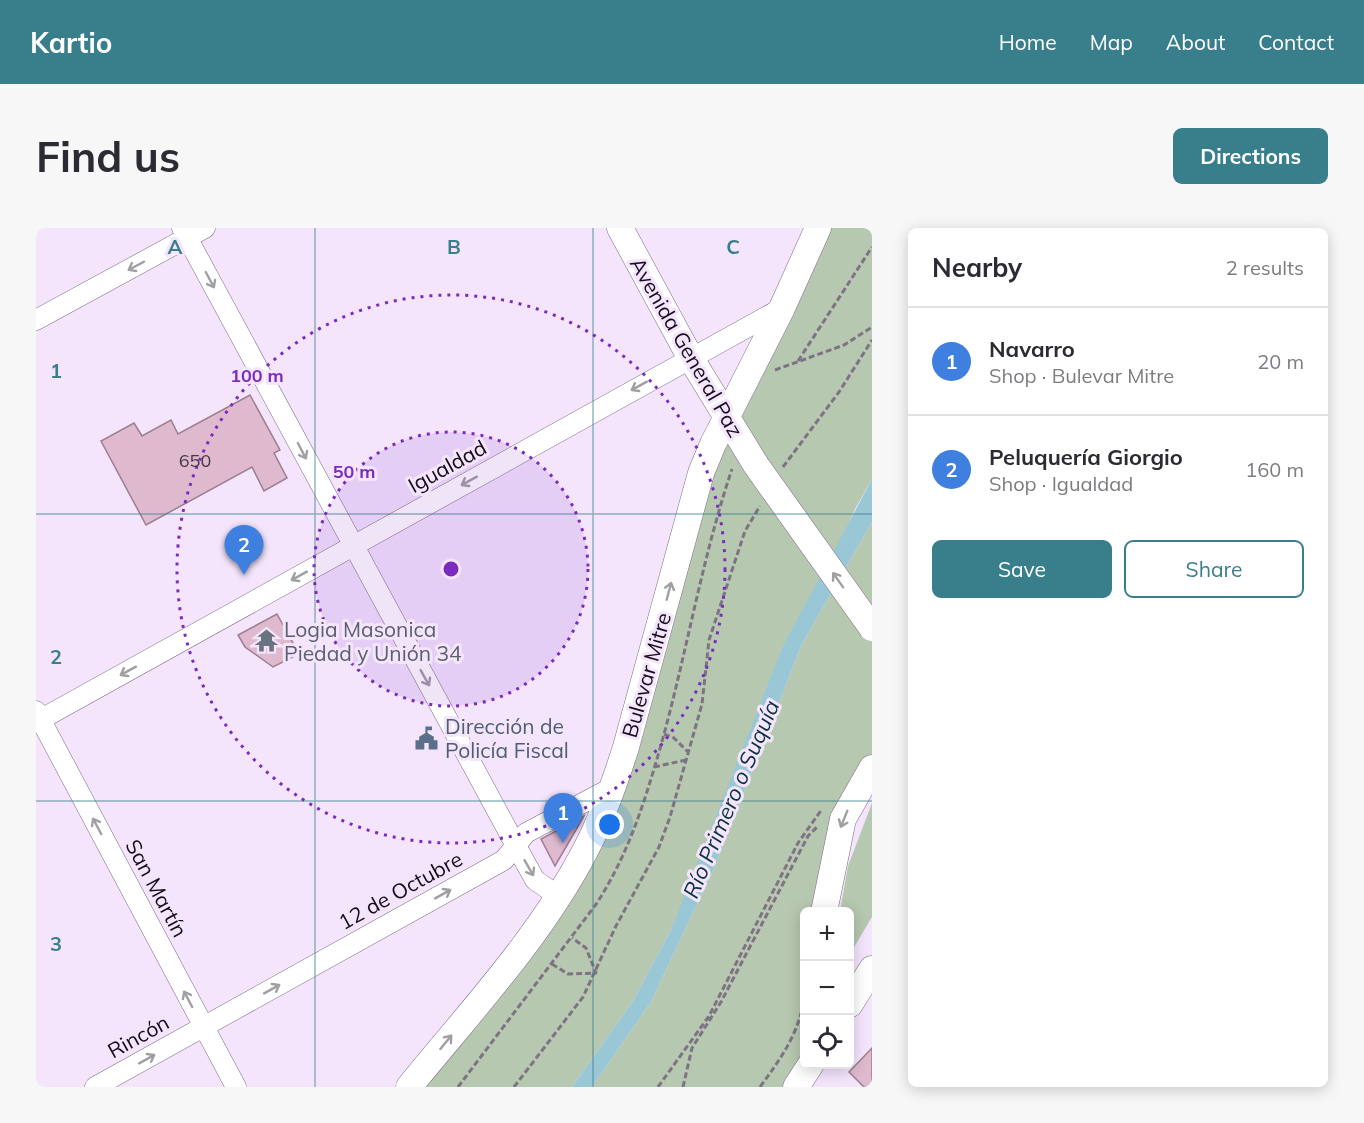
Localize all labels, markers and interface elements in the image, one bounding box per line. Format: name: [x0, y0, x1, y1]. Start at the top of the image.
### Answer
text: Kartio: [30, 25, 112, 60]
text: Home: [999, 29, 1057, 55]
text: Map: [1090, 29, 1133, 55]
text: About: [1166, 29, 1225, 55]
text: Contact: [1258, 29, 1334, 55]
button: Directions: [1173, 128, 1328, 184]
text: Find us: [36, 130, 180, 183]
text: A: [168, 234, 183, 259]
text: B: [447, 234, 461, 259]
text: C: [726, 234, 740, 259]
text: Nearby: [932, 251, 1022, 284]
street label: Avenida General Paz: [625, 253, 749, 441]
text: 2 results: [1226, 255, 1304, 280]
one-way arrow: [127, 261, 145, 272]
one-way arrow: [205, 270, 216, 288]
text: Navarro: [989, 335, 1075, 363]
text: 1: [946, 349, 958, 374]
text: 20 m: [1257, 349, 1304, 374]
text: 1: [50, 358, 62, 383]
text: Shop · Bulevar Mitre: [989, 363, 1174, 388]
text: 100 m: [230, 364, 284, 387]
one-way arrow: [631, 380, 648, 392]
street label: Igualdad: [403, 434, 491, 498]
one-way arrow: [297, 442, 308, 460]
text: Peluquería Giorgio: [989, 443, 1183, 471]
house number: 650: [179, 449, 211, 472]
text: 2: [946, 457, 958, 482]
text: 160 m: [1245, 457, 1304, 482]
text: 50 m: [333, 460, 375, 483]
text: Shop · Igualdad: [989, 471, 1133, 496]
one-way arrow: [461, 475, 478, 487]
pin: 2: [224, 526, 264, 575]
button: Save: [932, 540, 1112, 598]
button: Share: [1124, 540, 1304, 598]
centre of rings: [441, 559, 461, 579]
one-way arrow: [290, 571, 308, 582]
one-way arrow: [832, 573, 844, 589]
one-way arrow: [663, 582, 675, 601]
street label: Bulevar Mitre: [616, 610, 676, 740]
place label: Logia Masonica Piedad y Unión 34: [284, 616, 462, 666]
temple icon: Logia Masonica Piedad y Unión 34: [253, 628, 279, 654]
text: 2: [50, 644, 62, 669]
one-way arrow: [120, 665, 137, 677]
one-way arrow: [420, 669, 431, 687]
water label: Río Primero o Suquía: [677, 696, 785, 902]
place label: Dirección de Policía Fiscal: [445, 713, 569, 763]
public building icon: Dirección de Policía Fiscal: [414, 725, 440, 751]
pin: 1: [544, 794, 582, 843]
your location: [595, 810, 624, 839]
one-way arrow: [838, 810, 849, 828]
one-way arrow: [91, 818, 102, 836]
street label: San Martín: [120, 835, 194, 941]
street label: 12 de Octubre: [333, 845, 467, 935]
one-way arrow: [523, 859, 535, 876]
one-way arrow: [434, 888, 451, 900]
map controls: [800, 907, 854, 1069]
button: +: [800, 907, 854, 961]
text: 3: [50, 931, 62, 956]
button: −: [800, 961, 854, 1015]
one-way arrow: [264, 982, 281, 994]
one-way arrow: [182, 991, 194, 1008]
street label: Rincón: [103, 1009, 173, 1063]
button: locate: [800, 1015, 854, 1069]
one-way arrow: [439, 1034, 452, 1050]
one-way arrow: [137, 1053, 155, 1064]

